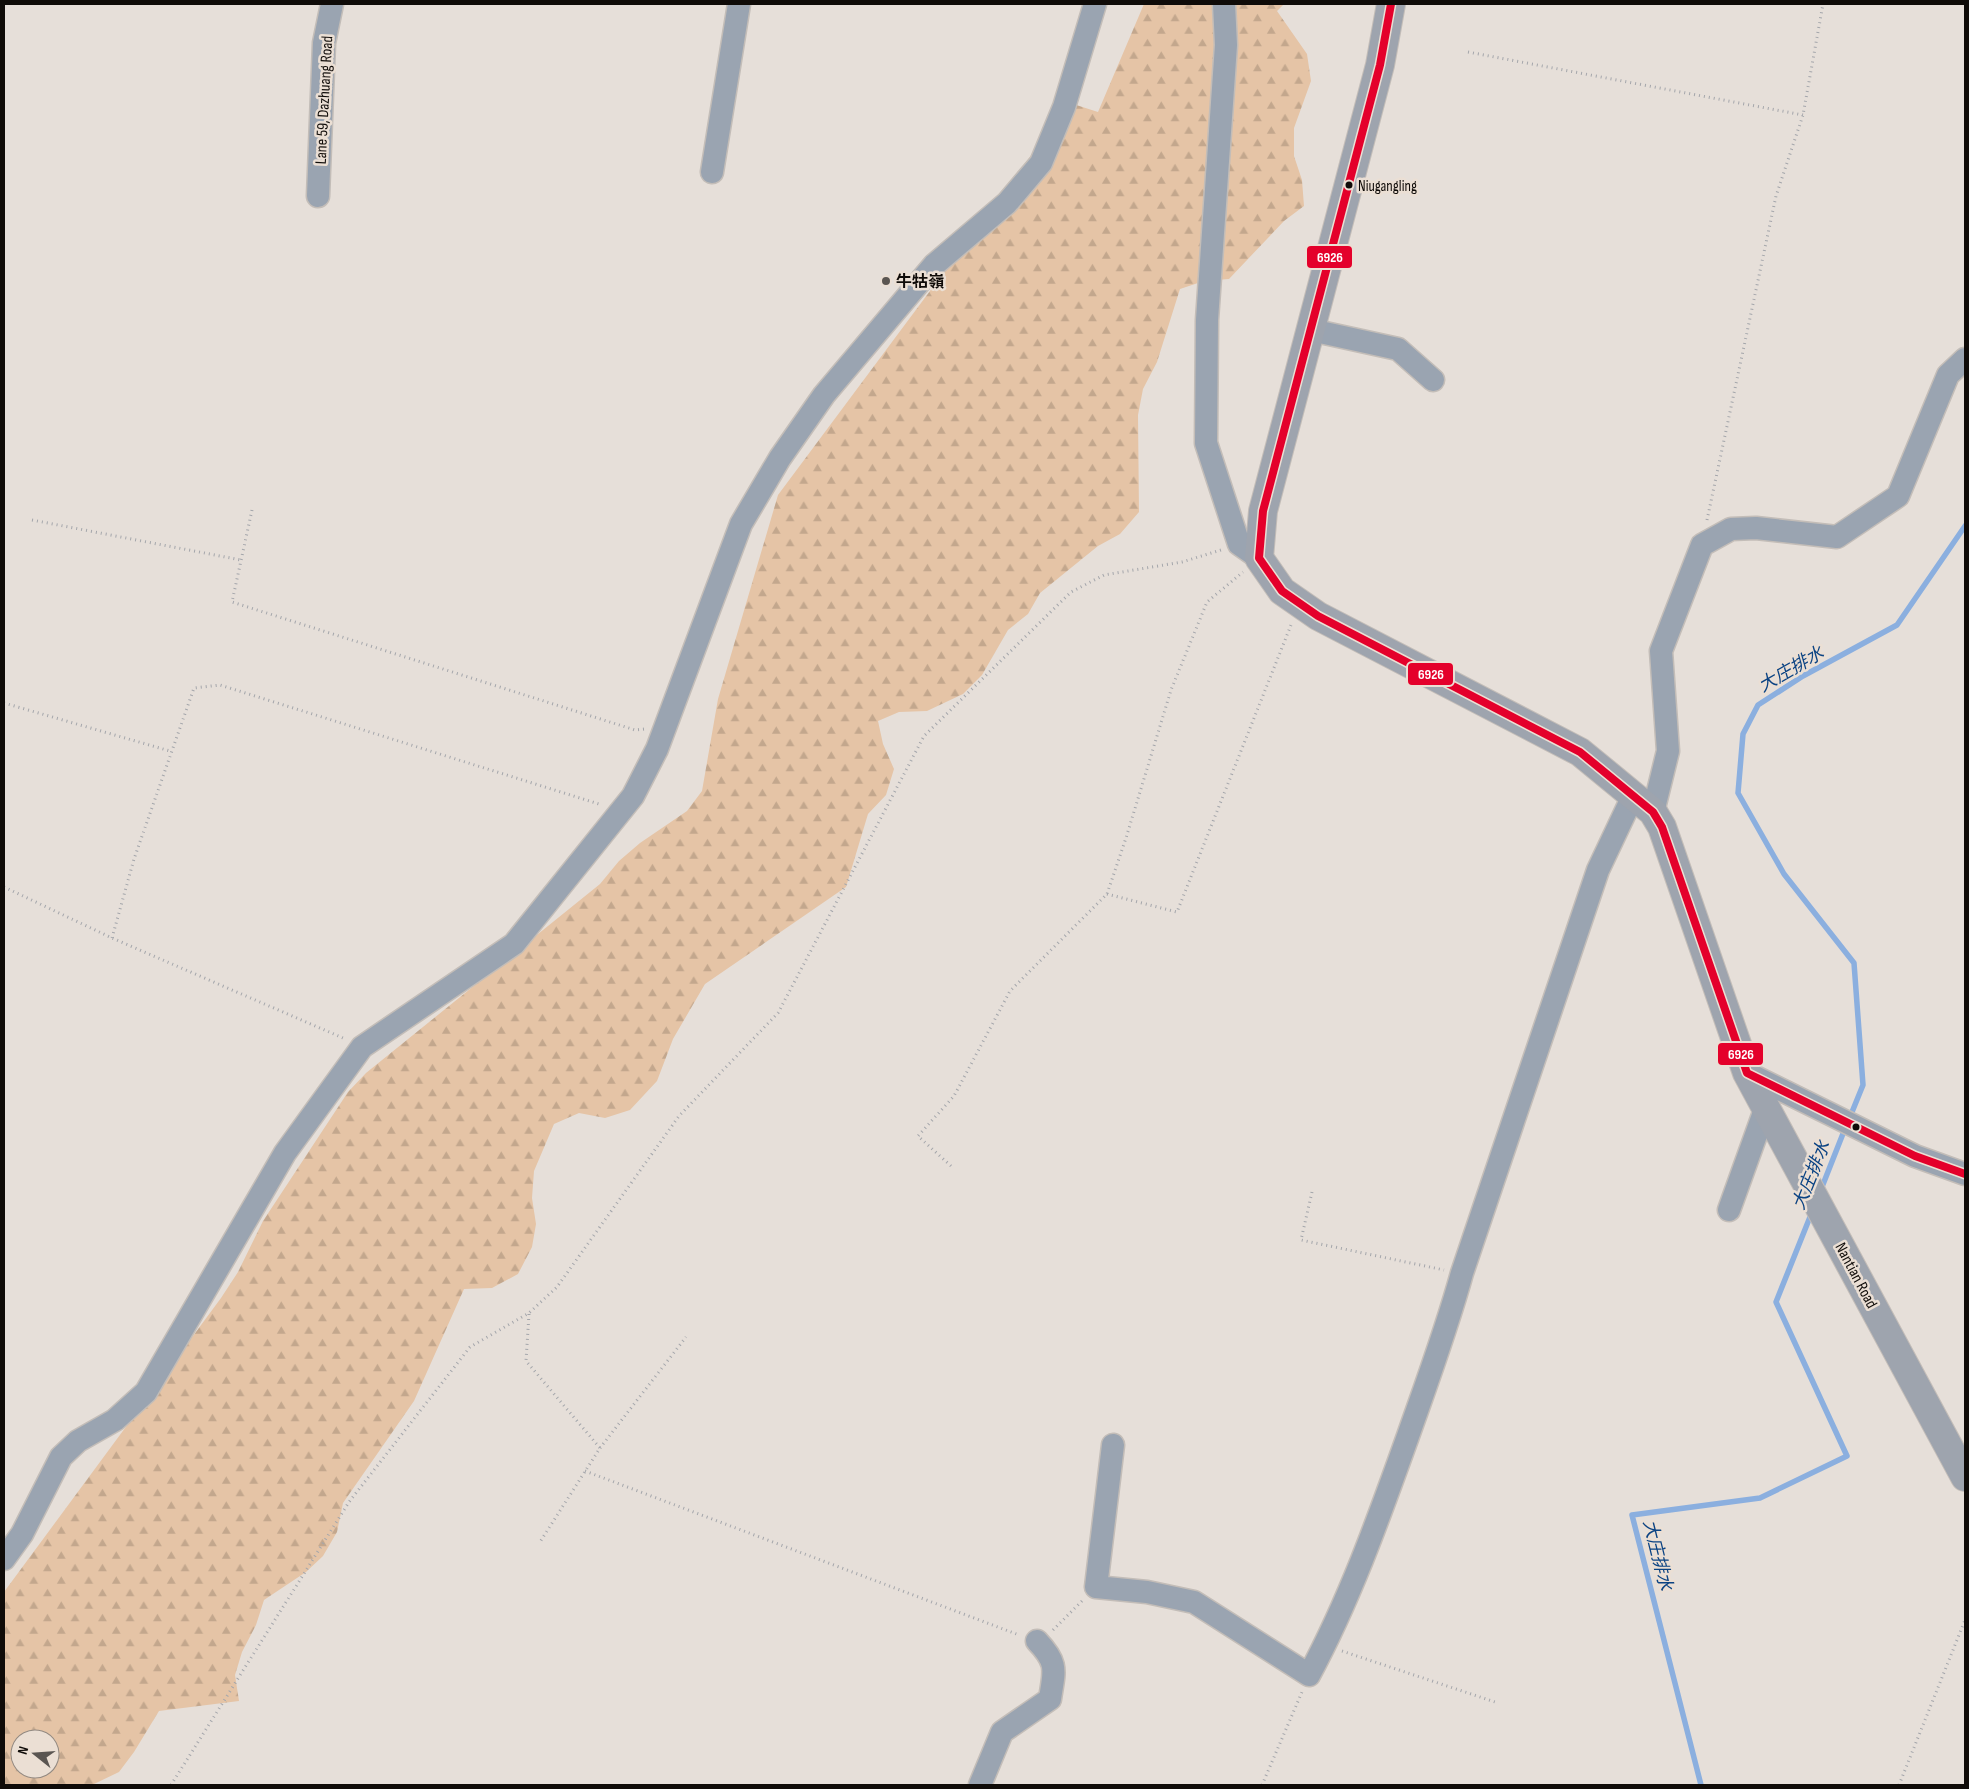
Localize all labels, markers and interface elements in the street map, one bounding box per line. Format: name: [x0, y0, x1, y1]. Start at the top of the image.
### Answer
street label: Lane 59, Dazhuang Road: [312, 35, 337, 165]
place label: Niugangling: [1358, 177, 1417, 196]
marker: Niugangling: [1344, 180, 1354, 190]
line badge: 6926: [1306, 245, 1353, 269]
text: 6926: [1317, 249, 1343, 266]
place label: 牛牯嶺: [896, 273, 944, 292]
marker: 牛牯嶺: [880, 275, 892, 287]
water label: 大庄排水: [1755, 642, 1829, 697]
line badge: 6926: [1407, 662, 1454, 686]
text: 6926: [1418, 666, 1444, 683]
line badge: 6926: [1717, 1042, 1764, 1066]
text: 6926: [1728, 1046, 1754, 1063]
unlabelled marker: [1851, 1122, 1861, 1132]
water label: 大庄排水: [1788, 1137, 1835, 1212]
street label: Nantian Road: [1831, 1240, 1881, 1312]
water label: 大庄排水: [1639, 1518, 1677, 1594]
north arrow: [10, 1729, 60, 1779]
text: N: [14, 1744, 32, 1756]

